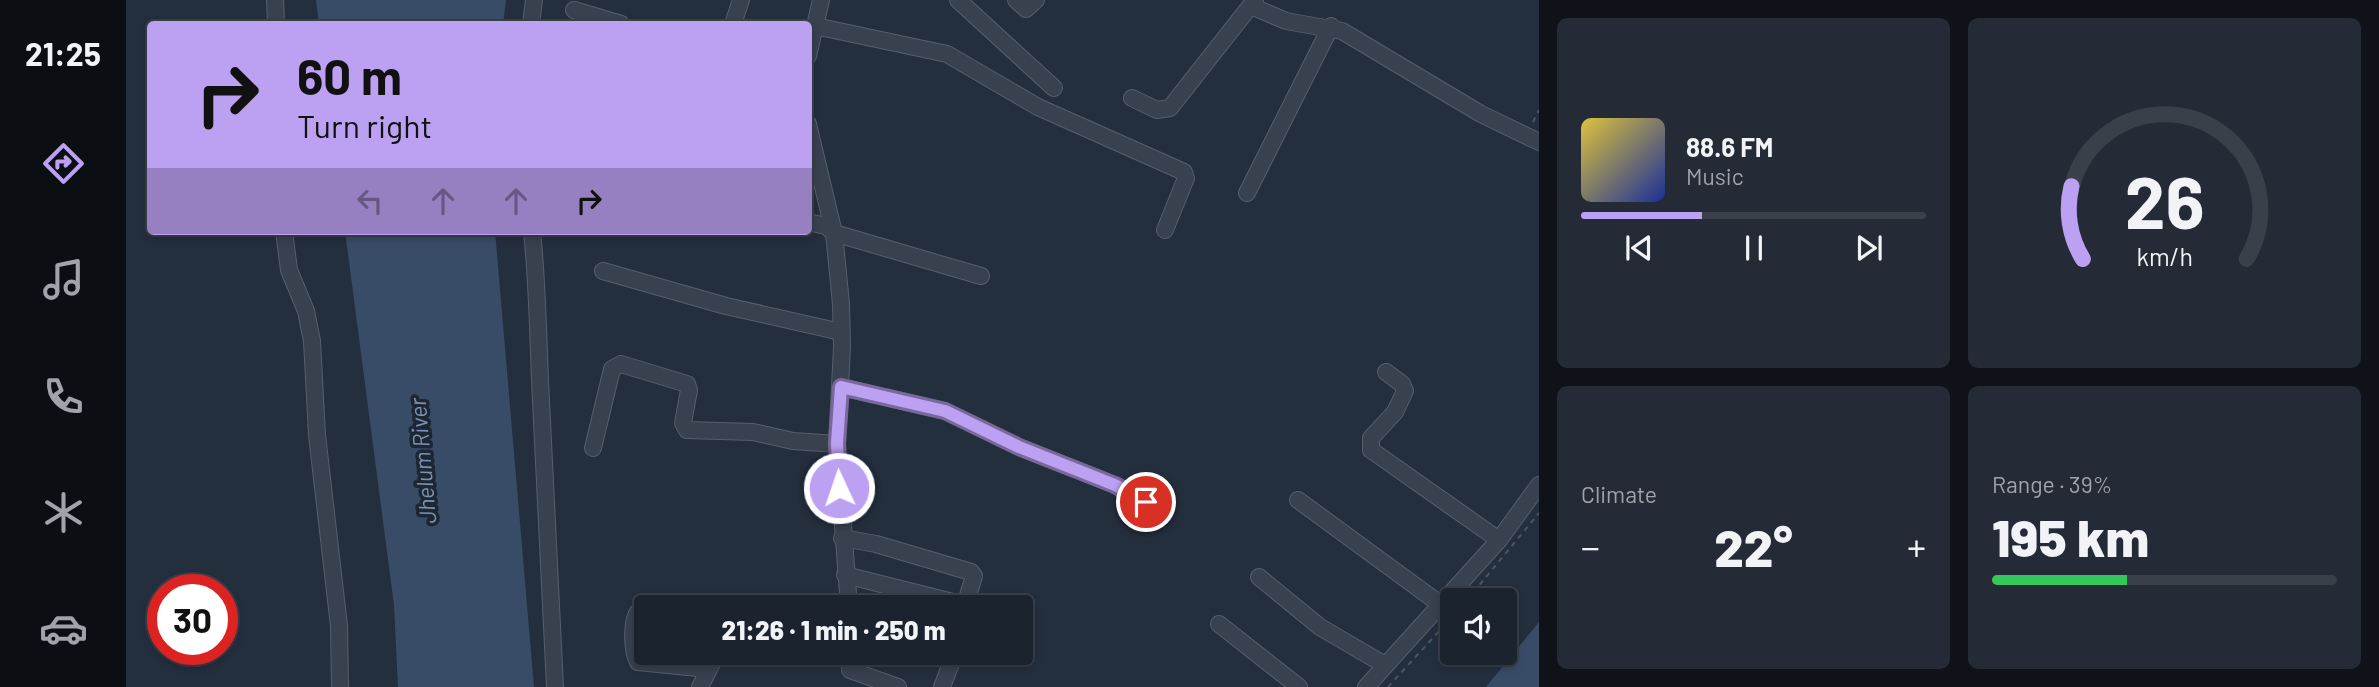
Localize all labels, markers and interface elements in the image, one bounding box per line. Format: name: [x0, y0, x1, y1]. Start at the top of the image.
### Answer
text: 21:25: [25, 34, 101, 72]
text: 60 m: [297, 46, 402, 105]
icon: right: [182, 49, 273, 140]
text: Turn right: [297, 106, 432, 144]
text: 88.6 FM: [1686, 131, 1773, 162]
icon: directions: [39, 139, 88, 188]
text: 26: [2125, 156, 2204, 244]
text: Music: [1686, 162, 1744, 190]
icon: left: [351, 182, 389, 220]
icon: ahead: [424, 182, 462, 220]
icon: ahead: [497, 182, 535, 220]
icon: right: [570, 182, 608, 220]
icon: previous: [1620, 229, 1658, 267]
icon: pause: [1735, 229, 1773, 267]
icon: next: [1850, 229, 1888, 267]
text: km/h: [2136, 241, 2193, 271]
icon: music: [39, 255, 88, 304]
icon: phone: [39, 372, 88, 421]
water label: Jhelum River: [402, 396, 441, 525]
position arrow: [802, 451, 876, 525]
text: Range · 39%: [1992, 470, 2112, 498]
pin: [1116, 472, 1176, 532]
text: Climate: [1581, 480, 1657, 508]
icon: arrive: [1127, 483, 1165, 521]
icon: climate: [39, 488, 88, 537]
text: 195 km: [1992, 505, 2149, 567]
text: 22°: [1714, 515, 1793, 577]
text: −: [1581, 523, 1600, 569]
text: +: [1907, 523, 1926, 569]
speed limit sign: 30: [147, 574, 238, 665]
map controls: [1440, 588, 1517, 665]
button: sound: [1440, 588, 1517, 665]
icon: car: [39, 604, 88, 653]
text: 21:26 · 1 min · 250 m: [721, 614, 946, 645]

